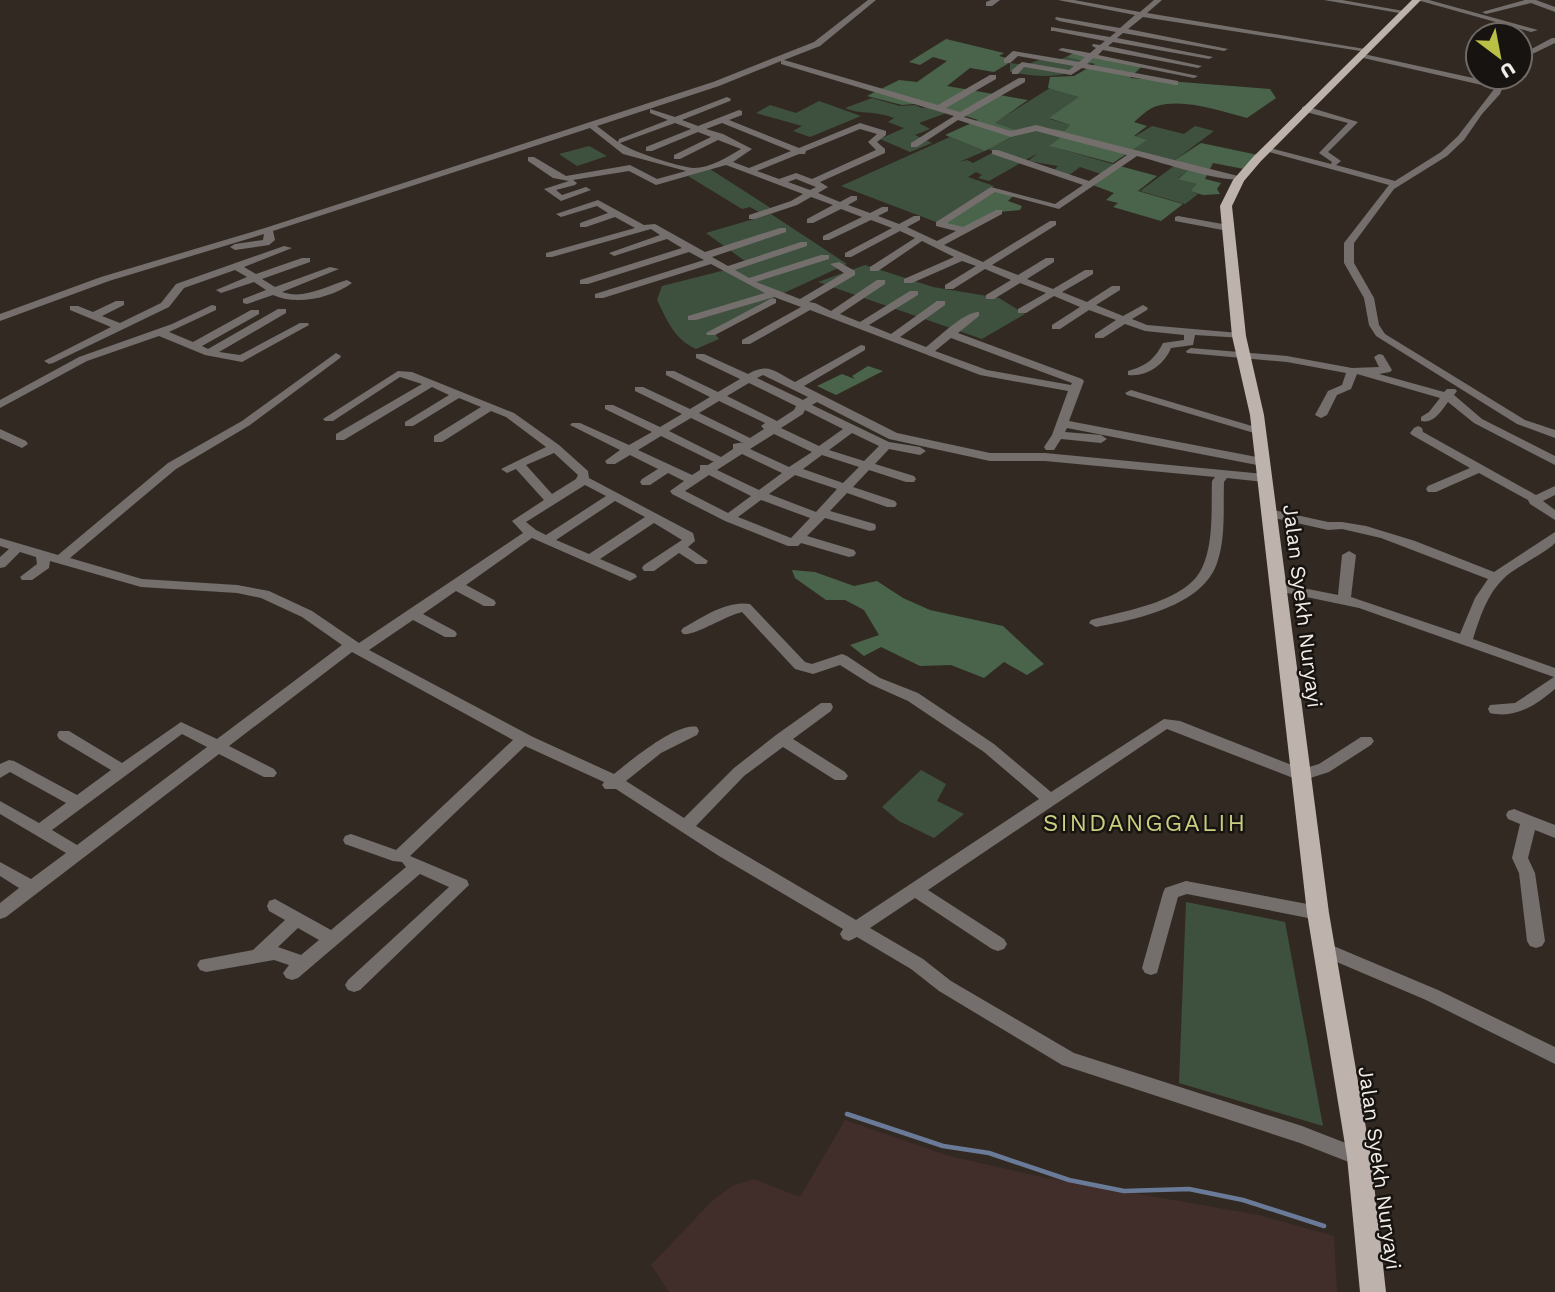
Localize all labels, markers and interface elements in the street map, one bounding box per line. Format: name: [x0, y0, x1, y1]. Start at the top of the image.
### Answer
north arrow: [1464, 21, 1534, 91]
text: U: [1496, 57, 1520, 83]
street label: Jalan Syekh Nuryayi: [1278, 503, 1328, 709]
district label: SINDANGGALIH: [1043, 809, 1247, 837]
street label: Jalan Syekh Nuryayi: [1353, 1065, 1407, 1271]

